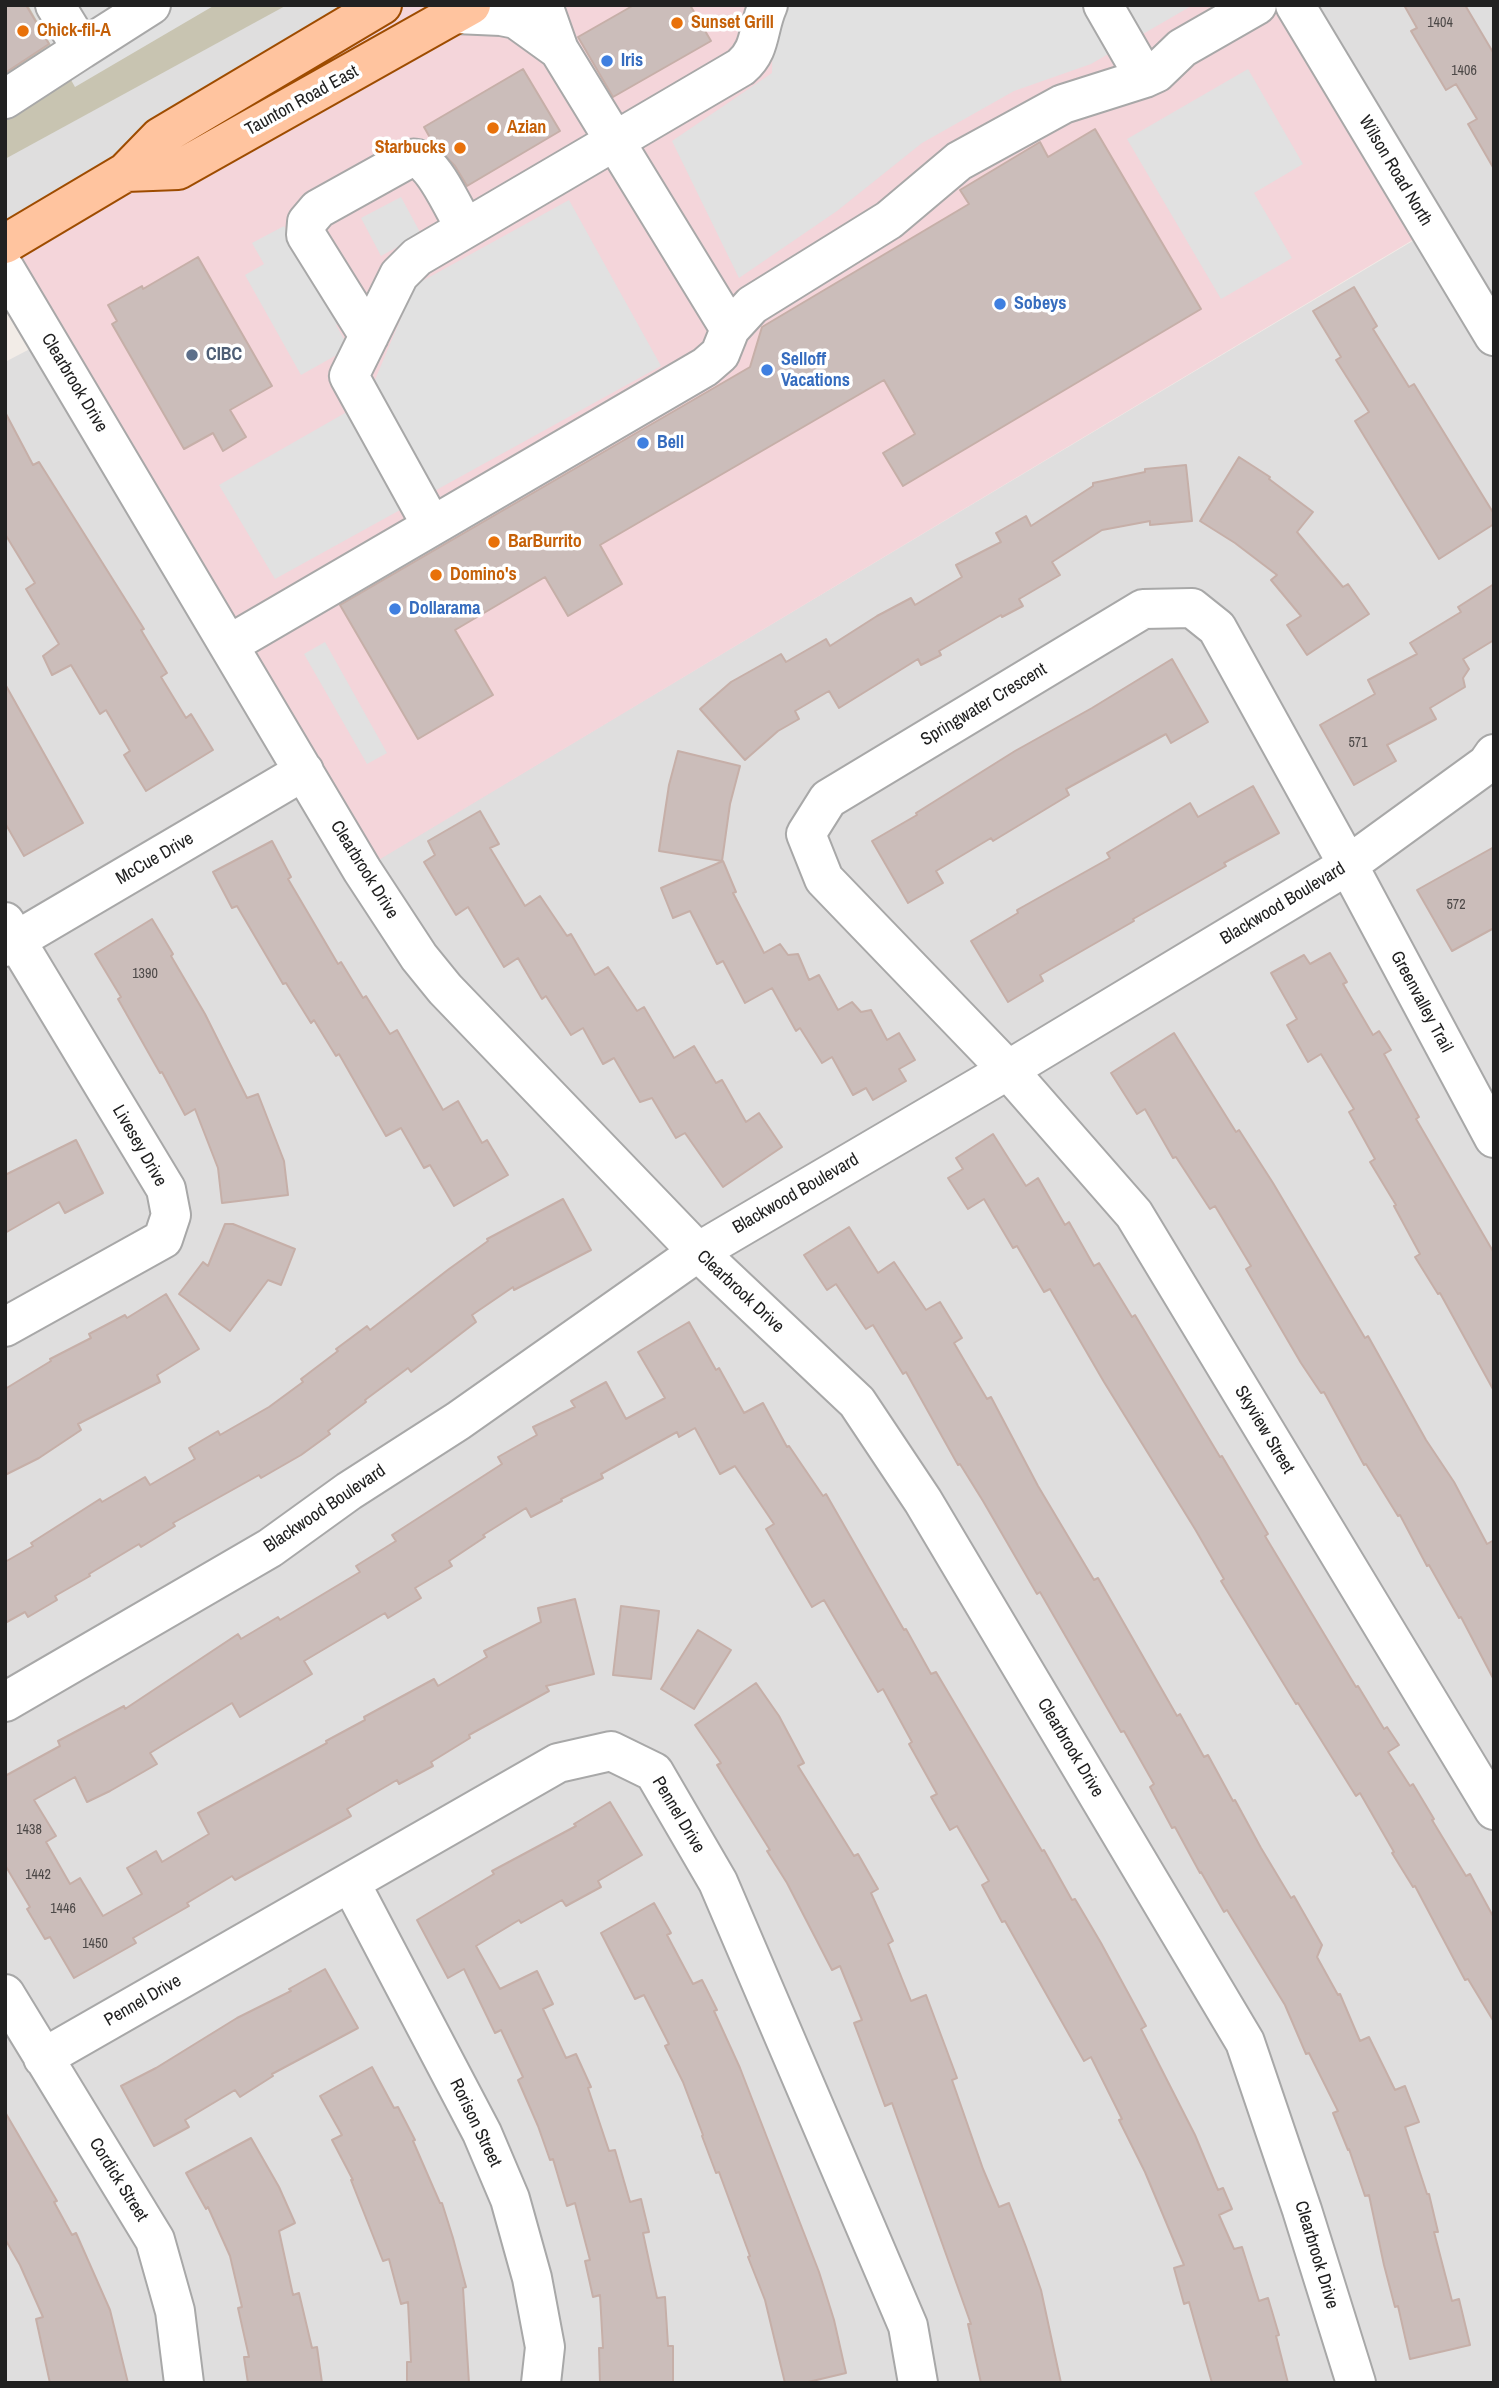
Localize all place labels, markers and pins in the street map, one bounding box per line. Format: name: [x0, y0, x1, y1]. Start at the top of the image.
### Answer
place label: Sunset Grill: [691, 12, 774, 34]
marker: Sunset Grill: [669, 15, 685, 31]
place label: Chick-fil-A: [37, 20, 111, 42]
marker: Chick-fil-A: [15, 23, 31, 39]
place label: Iris: [621, 50, 643, 72]
marker: Iris: [599, 53, 615, 69]
place label: Azian: [507, 117, 546, 139]
marker: Azian: [485, 120, 501, 136]
place label: Starbucks: [375, 137, 446, 159]
marker: Starbucks: [452, 140, 468, 156]
place label: Sobeys: [1014, 293, 1067, 315]
marker: Sobeys: [992, 296, 1008, 312]
place label: CIBC: [206, 344, 242, 366]
marker: CIBC: [184, 347, 200, 363]
place label: Selloff Vacations: [781, 349, 850, 392]
marker: Selloff Vacations: [759, 362, 775, 378]
place label: Bell: [657, 432, 684, 454]
marker: Bell: [635, 435, 651, 451]
place label: BarBurrito: [508, 531, 582, 553]
marker: BarBurrito: [486, 534, 502, 550]
place label: Domino's: [450, 564, 517, 586]
marker: Domino's: [428, 567, 444, 583]
place label: Dollarama: [409, 598, 480, 620]
marker: Dollarama: [387, 601, 403, 617]

